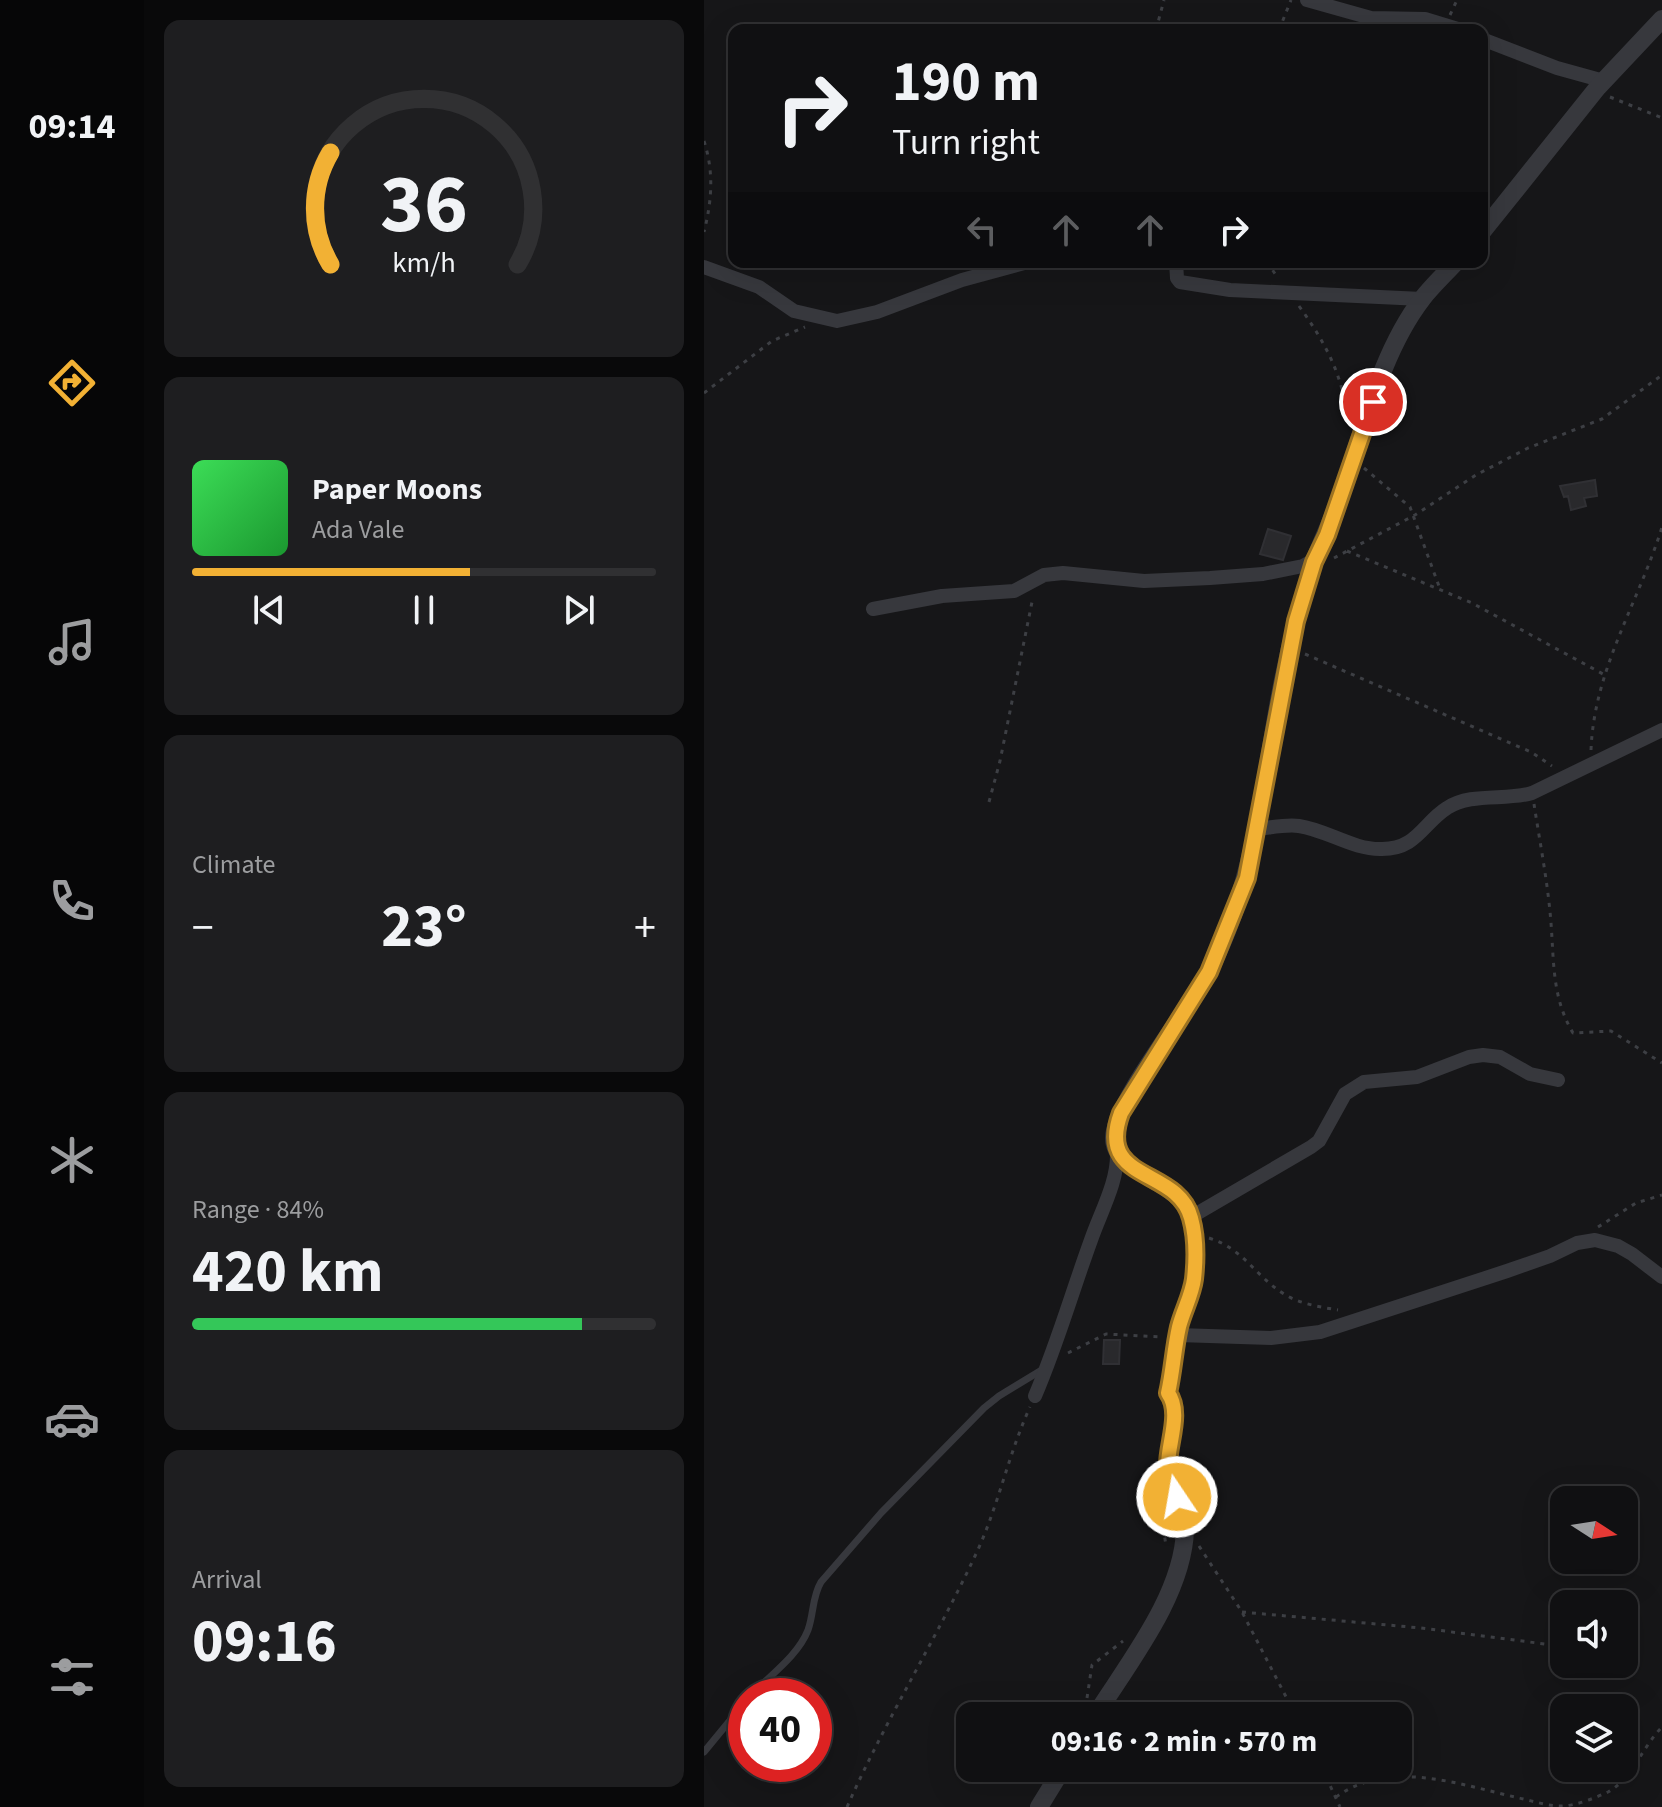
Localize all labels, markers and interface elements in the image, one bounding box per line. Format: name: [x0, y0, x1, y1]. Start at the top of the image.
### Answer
text: 190 m: [892, 43, 1040, 122]
icon: right: [760, 56, 864, 160]
text: 09:14: [29, 101, 115, 152]
text: Turn right: [892, 117, 1040, 168]
text: 36: [380, 145, 468, 263]
icon: left: [960, 208, 1004, 252]
icon: ahead: [1044, 208, 1088, 252]
icon: ahead: [1128, 208, 1172, 252]
icon: right: [1212, 208, 1256, 252]
text: km/h: [392, 243, 456, 283]
icon: directions: [44, 355, 100, 411]
pin: [1339, 368, 1407, 436]
icon: arrive: [1351, 380, 1395, 424]
text: Paper Moons: [312, 468, 482, 511]
text: Ada Vale: [312, 511, 404, 548]
icon: previous: [247, 588, 291, 632]
icon: pause: [402, 588, 446, 632]
icon: next: [557, 588, 601, 632]
icon: music: [44, 614, 100, 670]
text: Climate: [192, 846, 276, 883]
icon: phone: [44, 873, 100, 929]
text: 23°: [381, 885, 467, 970]
text: −: [192, 897, 214, 960]
text: +: [634, 897, 656, 960]
icon: climate: [44, 1132, 100, 1188]
text: Range · 84%: [192, 1191, 324, 1228]
text: 420 km: [192, 1230, 383, 1315]
icon: car: [44, 1391, 100, 1447]
position arrow: [1135, 1455, 1219, 1539]
north arrow: [1550, 1486, 1638, 1574]
map controls: [1550, 1486, 1638, 1782]
text: Arrival: [192, 1561, 262, 1598]
button: sound: [1550, 1590, 1638, 1678]
text: 09:16: [192, 1600, 337, 1685]
icon: filters: [44, 1649, 100, 1705]
speed limit sign: 40: [728, 1678, 832, 1782]
button: layers: [1550, 1694, 1638, 1782]
text: 09:16 · 2 min · 570 m: [1051, 1720, 1317, 1763]

